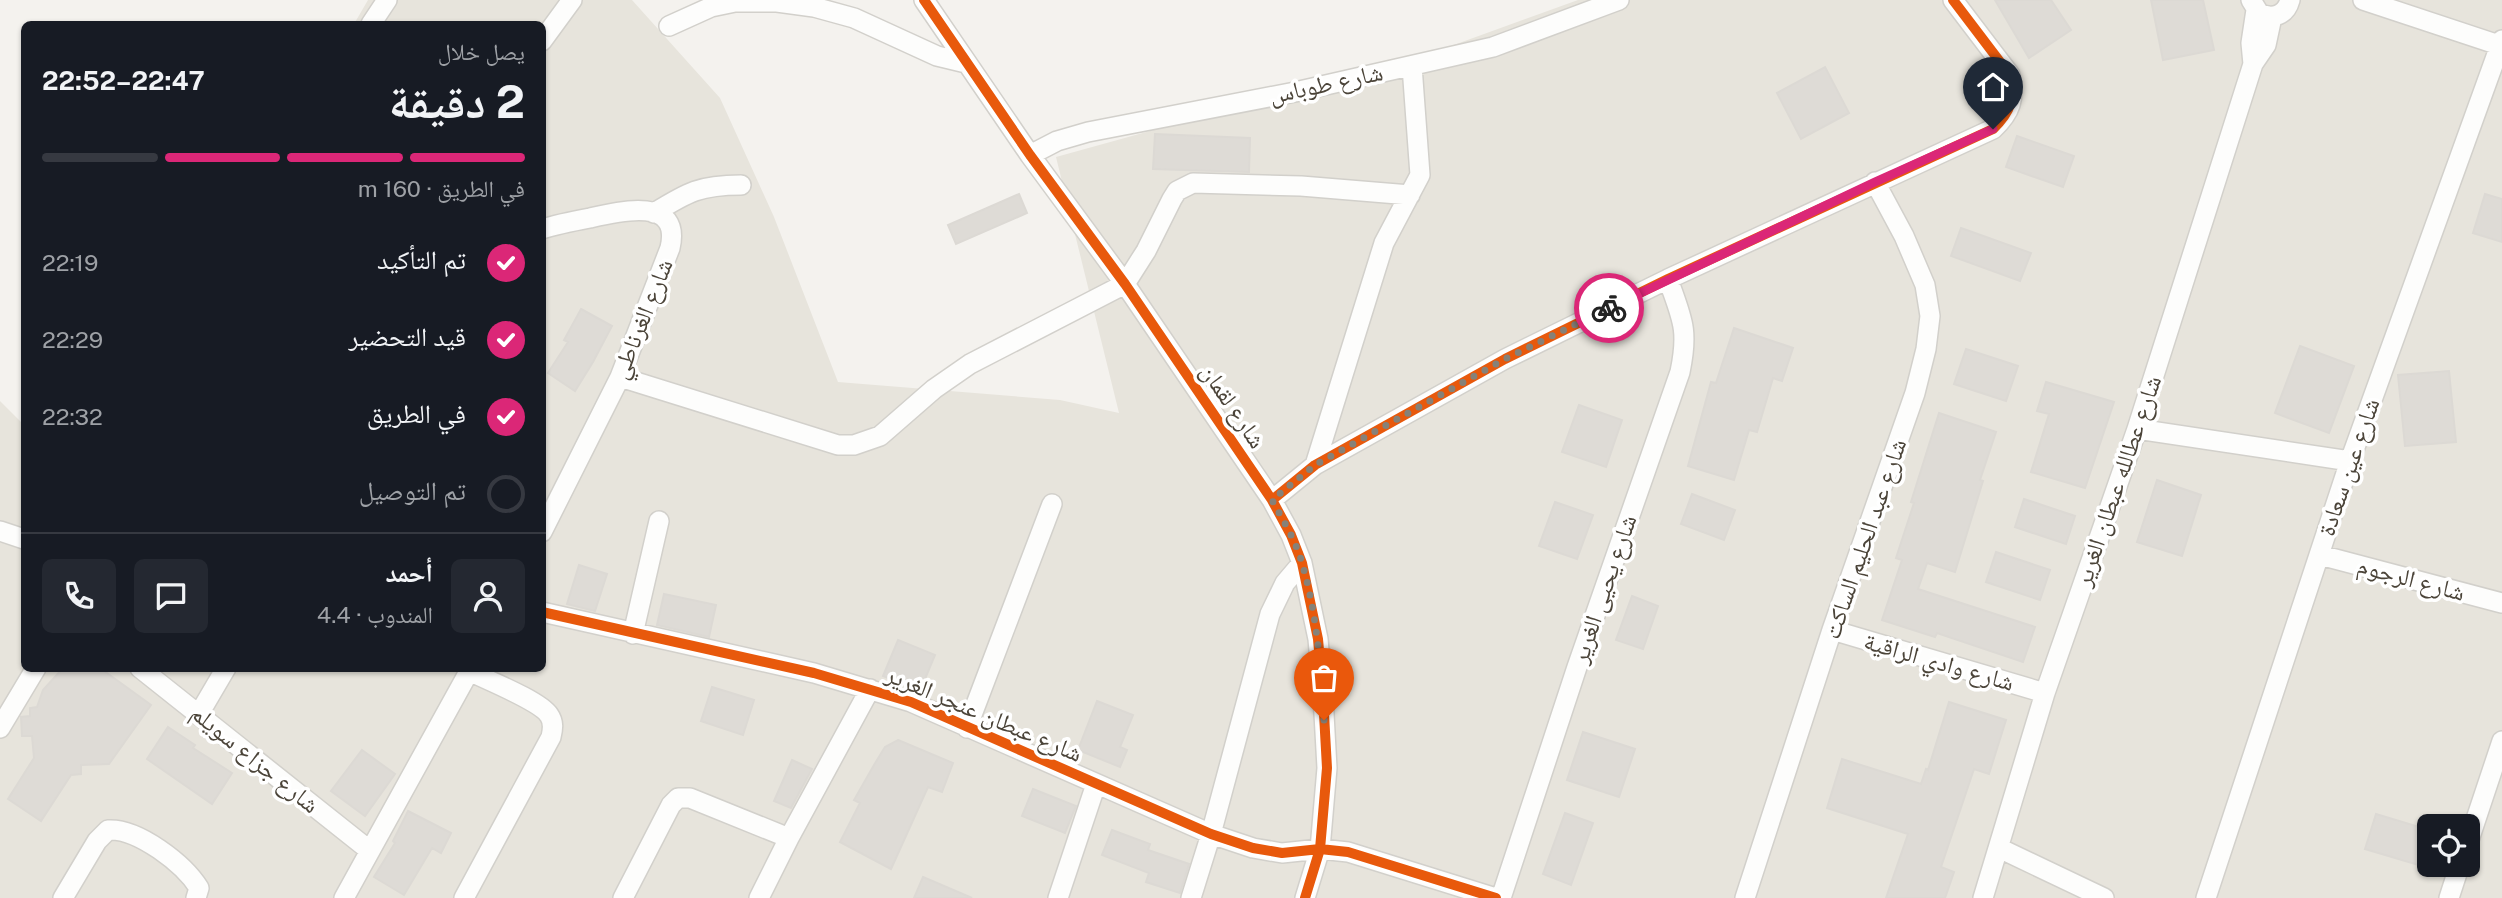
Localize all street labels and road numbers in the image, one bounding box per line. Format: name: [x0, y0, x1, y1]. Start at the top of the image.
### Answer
street label: شارع طوباس: [1266, 57, 1386, 111]
street label: شارع الغرناطي: [604, 255, 683, 385]
street label: شارع لقمان: [1194, 358, 1272, 454]
street label: شارع عطالله عبطان الغرير: [2068, 372, 2168, 591]
street label: شارع عين سعادة: [2311, 394, 2387, 540]
street label: شارع عبد الحليم الساكت: [1817, 435, 1914, 643]
street label: شارع يحيى الغرير: [1564, 511, 1643, 668]
street label: شارع الرجوم: [2354, 550, 2468, 609]
street label: شارع وادي الراقية: [1859, 626, 2018, 702]
street label: شارع عبطان عنجر الغرير: [880, 659, 1087, 769]
street label: شارع جزاع سويلم: [184, 698, 325, 821]

